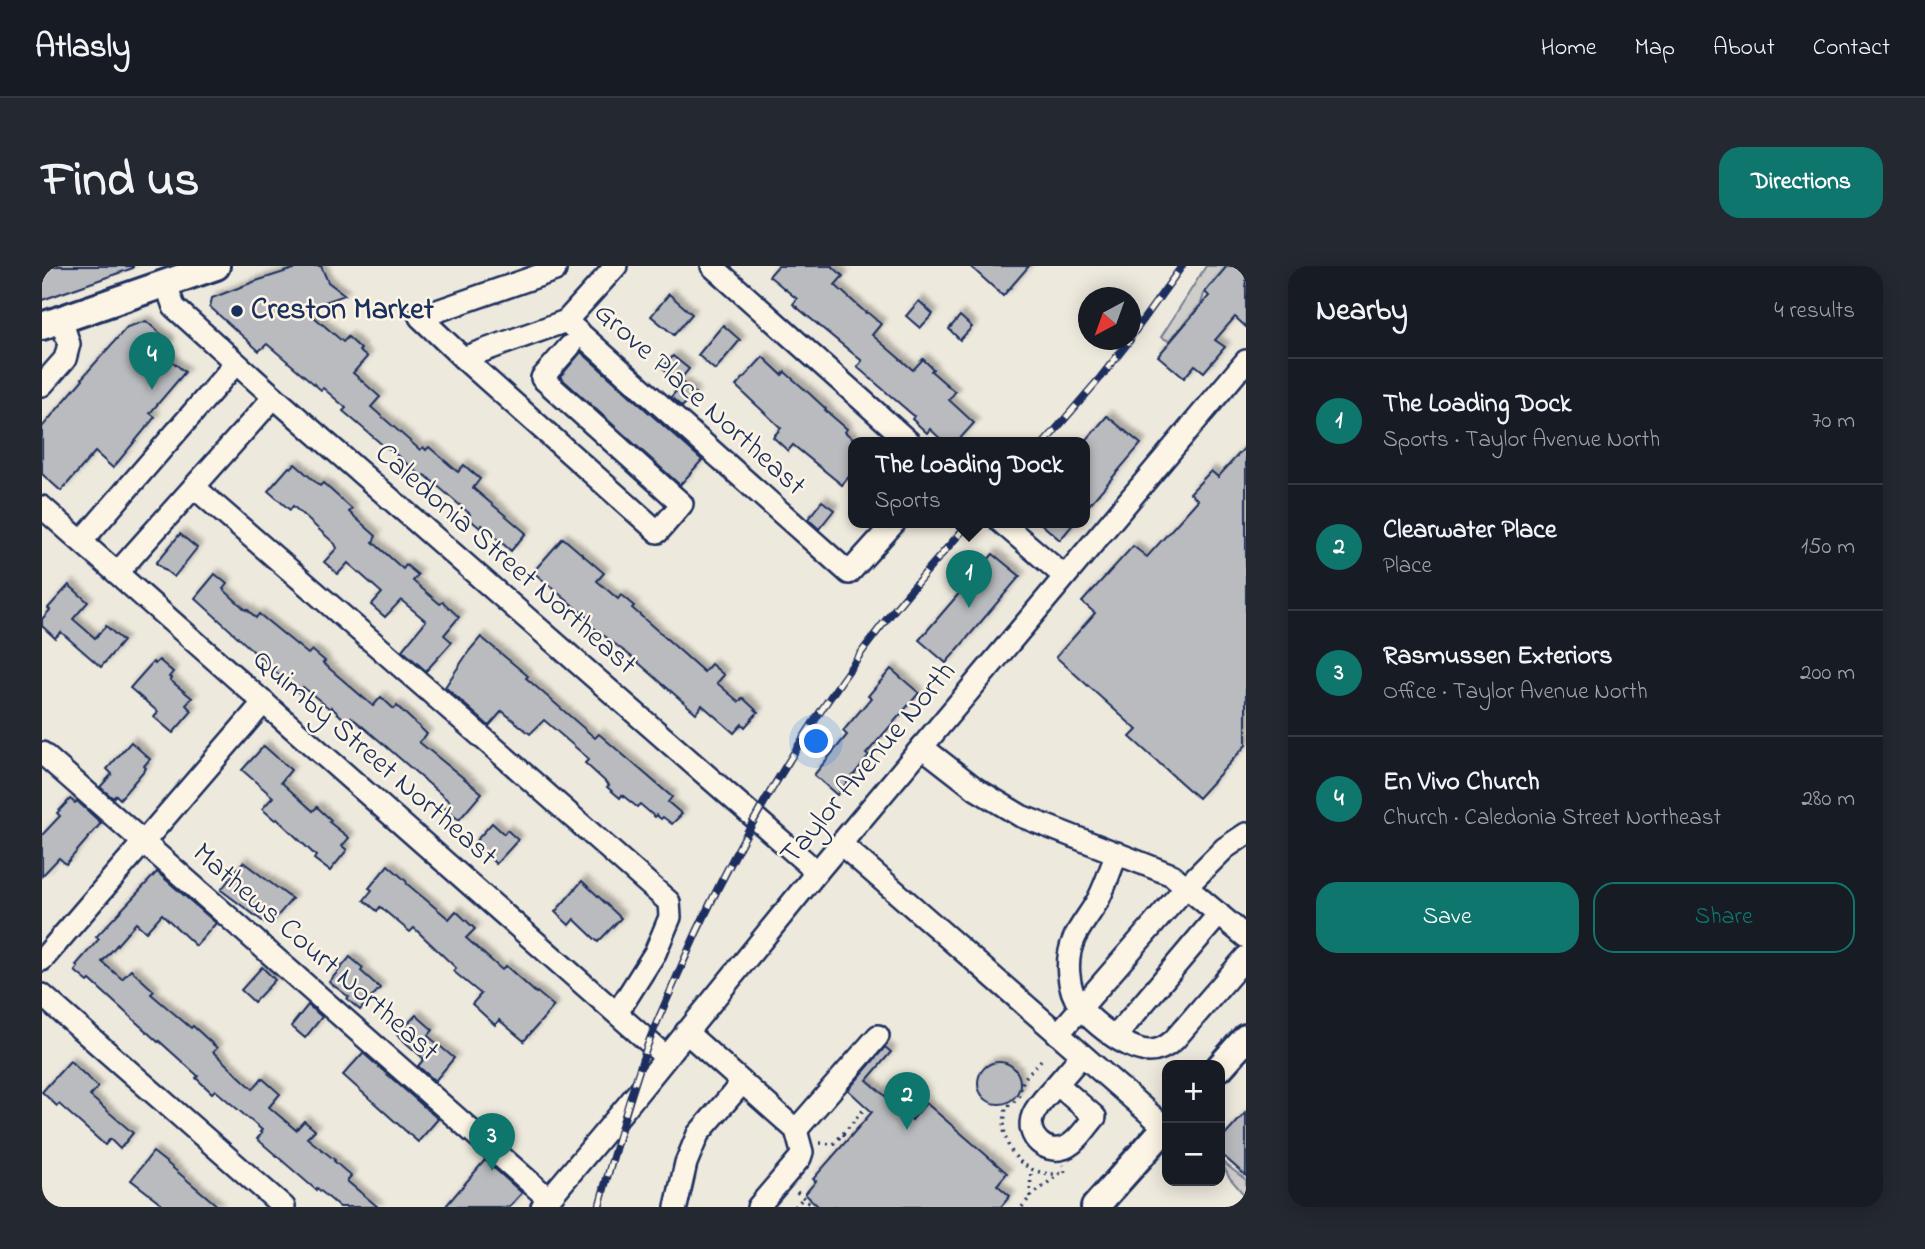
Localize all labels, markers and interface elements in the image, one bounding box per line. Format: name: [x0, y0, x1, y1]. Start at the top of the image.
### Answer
text: Atlasly: [35, 24, 130, 72]
text: Home: [1541, 31, 1597, 66]
text: Map: [1635, 31, 1675, 66]
text: About: [1713, 31, 1775, 66]
text: Contact: [1813, 31, 1890, 66]
text: Find us: [42, 146, 199, 218]
button: Directions: [1719, 147, 1883, 218]
north arrow: [1078, 287, 1141, 350]
place label: Creston Market: [251, 289, 435, 333]
text: Nearby: [1316, 290, 1408, 334]
street label: Grove Place Northeast: [583, 292, 815, 508]
text: 4 results: [1774, 295, 1855, 328]
marker: Creston Market: [229, 303, 245, 319]
pin: 4: [129, 332, 175, 390]
text: The Loading Dock: [1383, 386, 1571, 424]
text: 1: [1335, 405, 1343, 438]
text: 70 m: [1812, 405, 1855, 438]
text: Sports · Taylor Avenue North: [1383, 424, 1660, 457]
street label: Caledonia Street Northeast: [364, 433, 646, 687]
popup: [848, 437, 1090, 528]
text: The Loading Dock: [875, 447, 1063, 485]
text: Sports: [875, 485, 941, 518]
text: Clearwater Place: [1383, 512, 1557, 550]
text: 2: [1333, 531, 1345, 564]
text: 150 m: [1801, 531, 1855, 564]
pin: 1: [946, 550, 992, 608]
text: Place: [1383, 550, 1432, 583]
text: Rasmussen Exteriors: [1383, 638, 1612, 676]
street label: Quimby Street Northeast: [242, 640, 506, 878]
street label: Taylor Avenue North: [770, 652, 968, 876]
text: 3: [1334, 657, 1344, 690]
text: 200 m: [1800, 657, 1855, 690]
text: Office · Taylor Avenue North: [1383, 676, 1648, 709]
your location: [799, 724, 833, 758]
text: En Vivo Church: [1383, 764, 1540, 802]
text: 4: [1334, 783, 1344, 816]
text: 280 m: [1801, 783, 1855, 816]
text: Church · Caledonia Street Northeast: [1383, 802, 1721, 835]
street label: Mathews Court Northeast: [182, 833, 448, 1073]
button: Save: [1316, 882, 1579, 953]
button: Share: [1593, 882, 1855, 953]
map controls: [1162, 1060, 1225, 1186]
button: +: [1162, 1060, 1225, 1123]
pin: 2: [884, 1072, 930, 1130]
pin: 3: [469, 1113, 515, 1171]
button: −: [1162, 1123, 1225, 1186]

